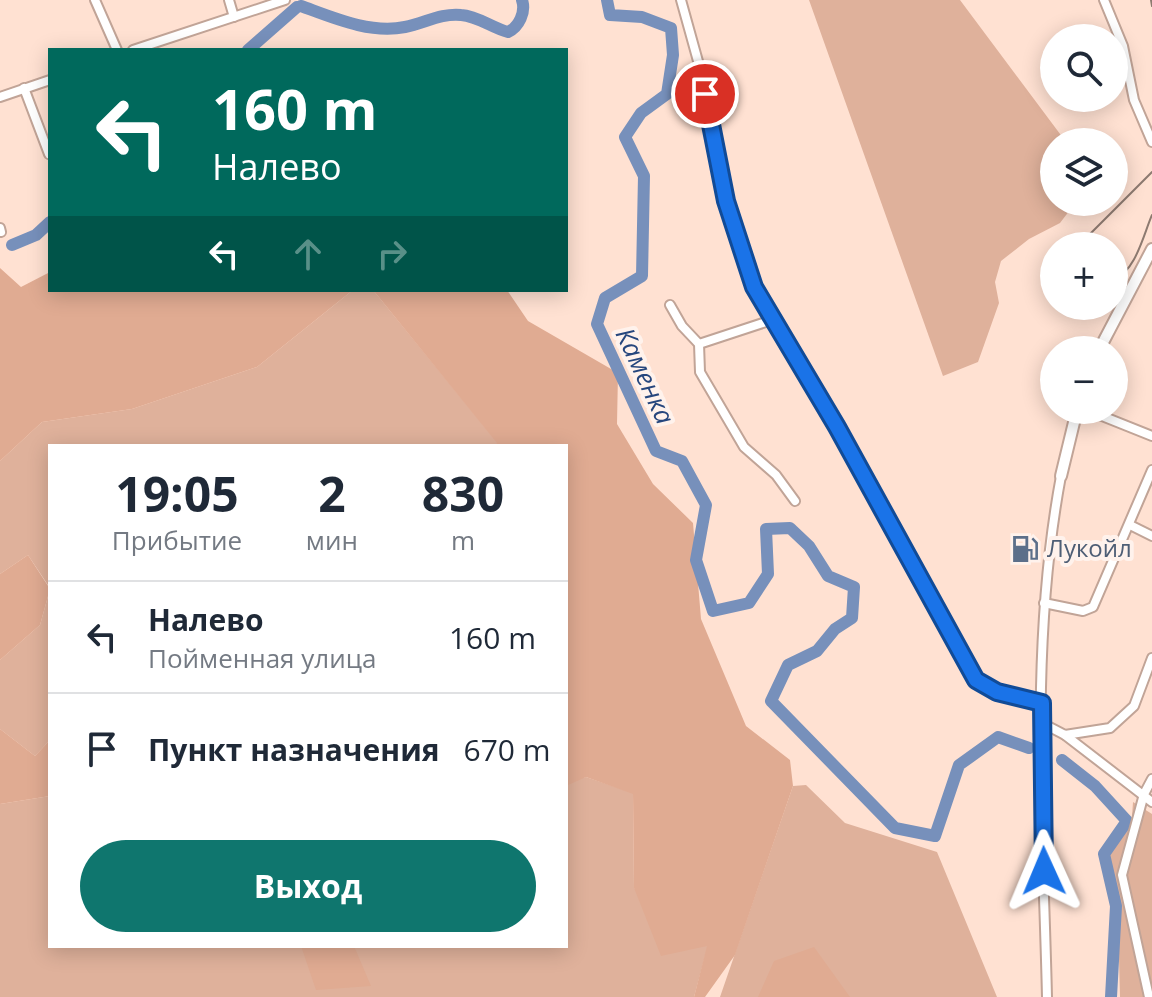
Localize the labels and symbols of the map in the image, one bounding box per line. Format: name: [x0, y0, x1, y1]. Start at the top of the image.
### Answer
pin: [671, 60, 739, 128]
water label: Каменка: [608, 321, 684, 430]
place label: Лукойл: [1047, 531, 1132, 564]
fuel station icon: Лукойл: [1010, 534, 1040, 564]
position arrow: [1002, 829, 1086, 913]

